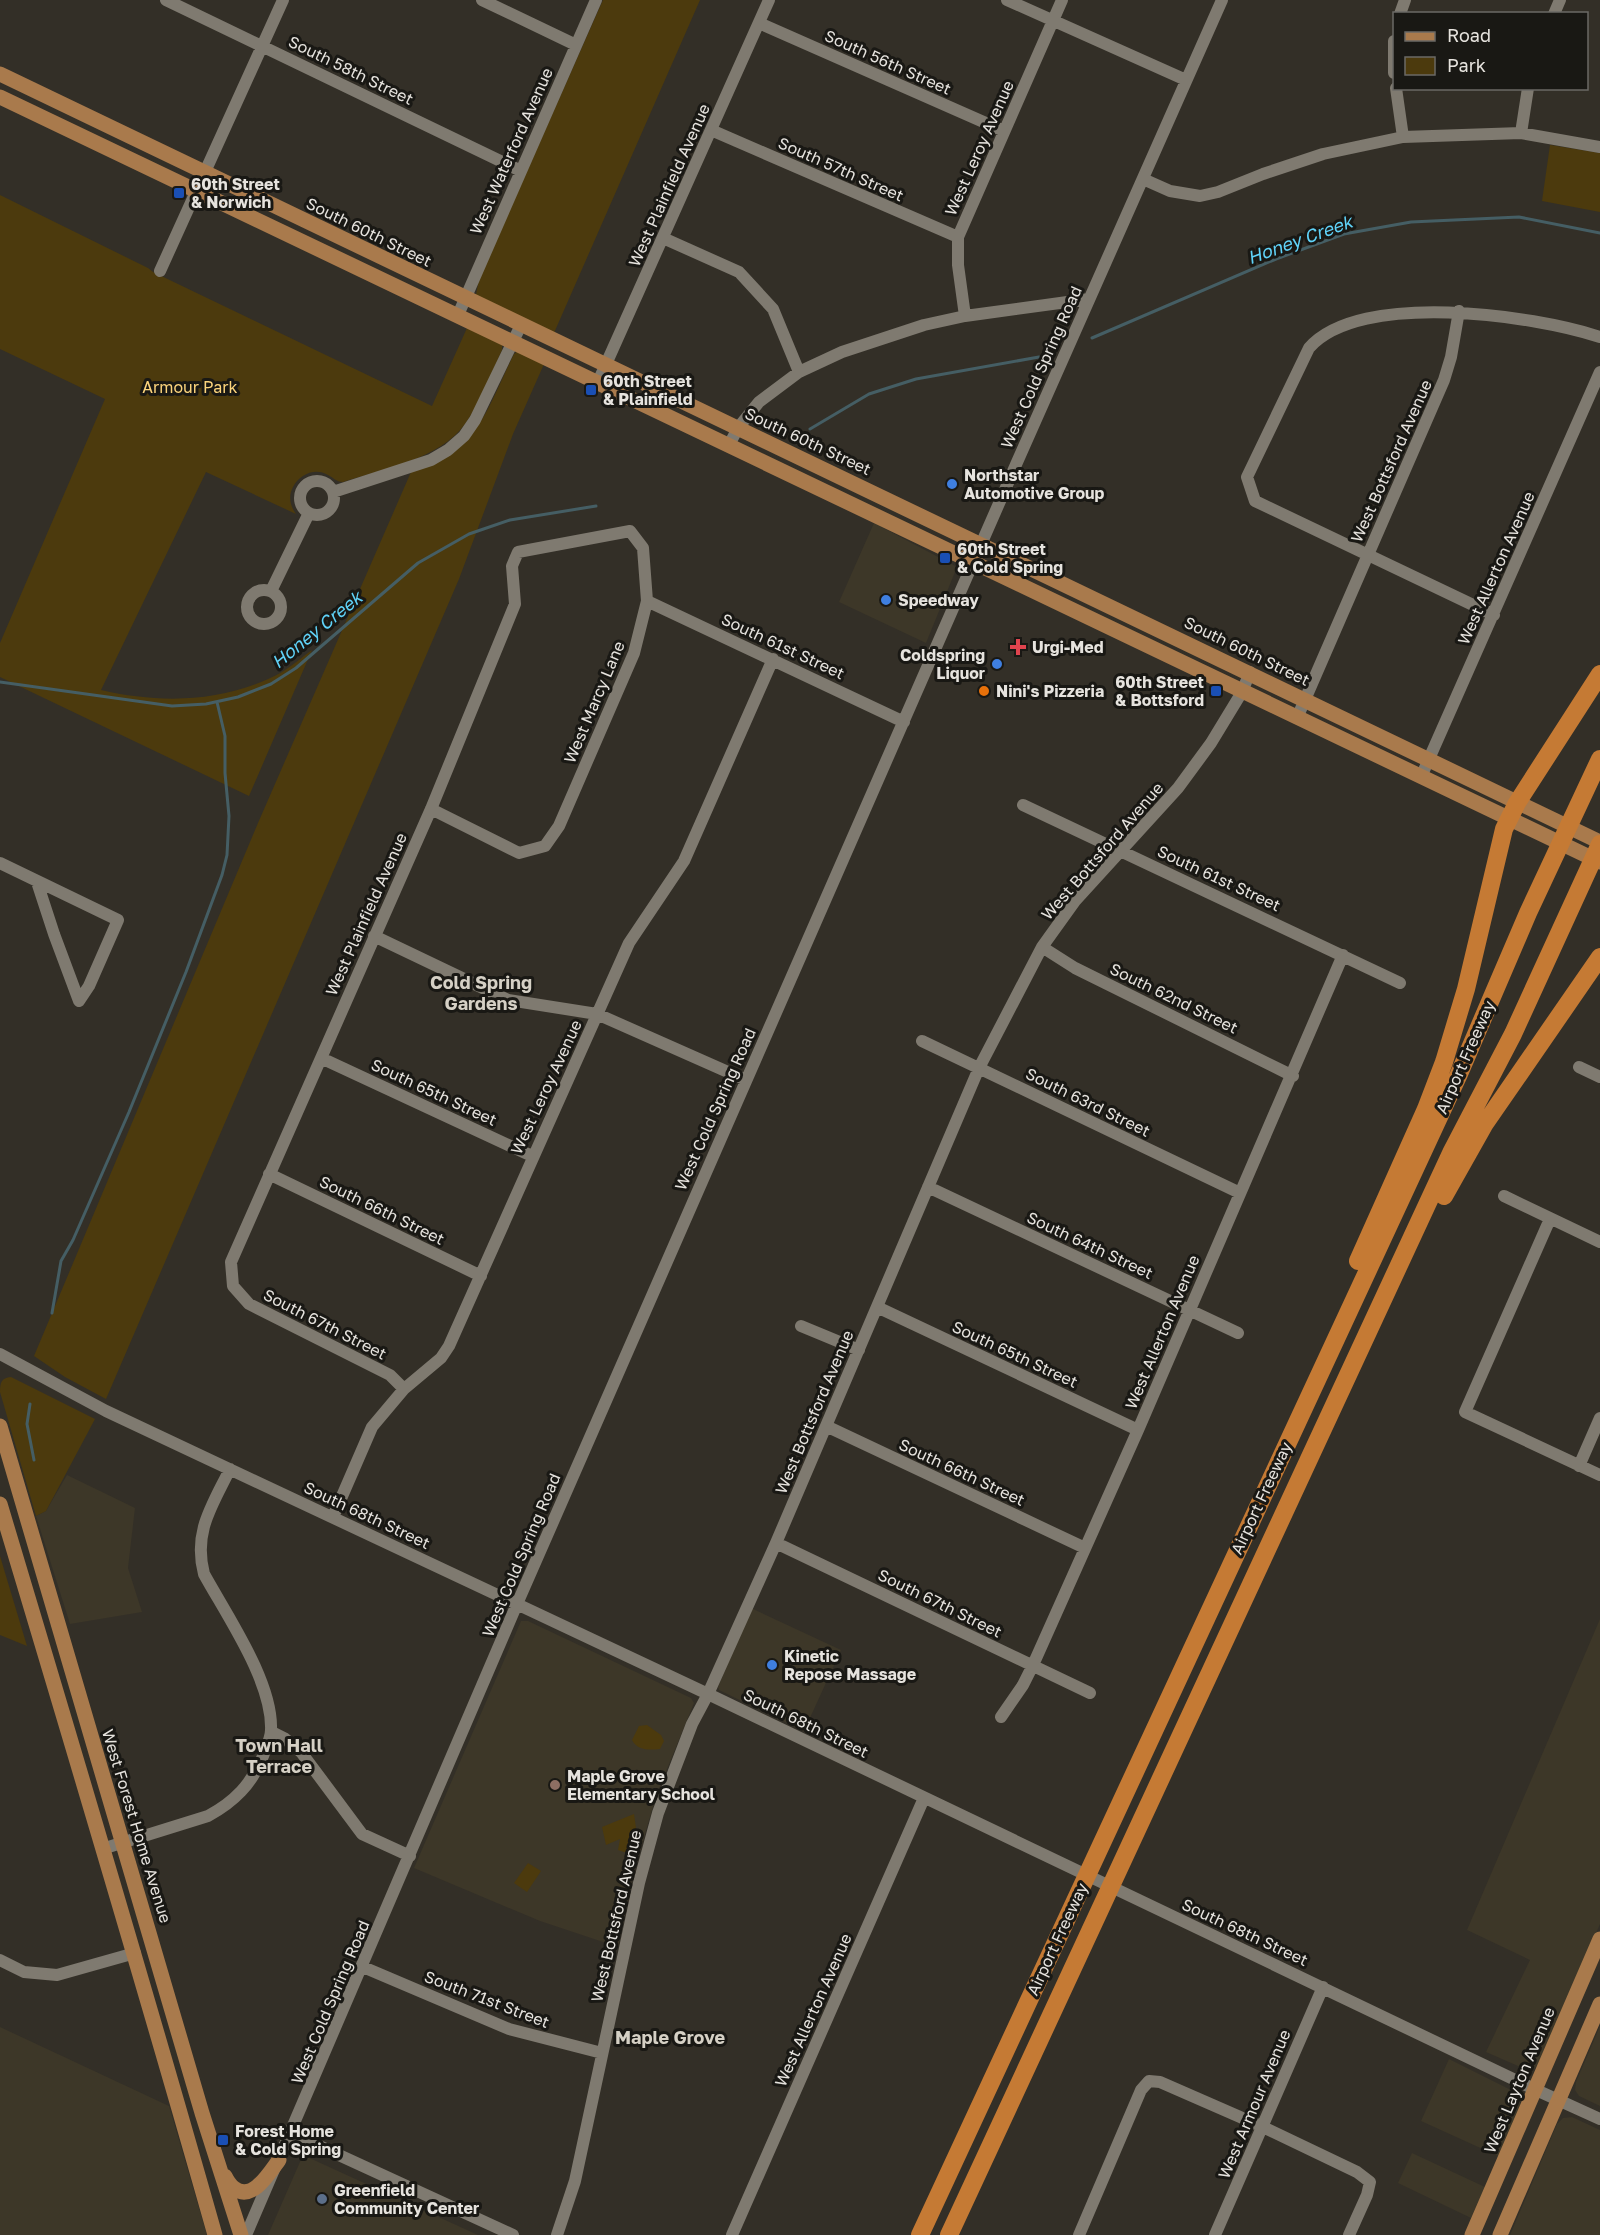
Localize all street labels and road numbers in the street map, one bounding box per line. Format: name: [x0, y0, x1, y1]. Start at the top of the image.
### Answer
street label: South 56th Street: [822, 25, 954, 99]
street label: South 58th Street: [285, 31, 417, 109]
street label: West Waterford Avenue: [465, 65, 557, 237]
street label: West Leroy Avenue: [940, 77, 1018, 219]
street label: West Plainfield Avenue: [624, 100, 714, 270]
street label: South 57th Street: [775, 132, 907, 206]
street label: South 60th Street: [303, 193, 435, 271]
street label: West Cold Spring Road: [996, 283, 1086, 451]
street label: West Bottsford Avenue: [1346, 377, 1436, 545]
street label: South 60th Street: [742, 403, 874, 479]
street label: West Allerton Avenue: [1453, 488, 1539, 648]
street label: South 61st Street: [718, 609, 848, 683]
street label: South 60th Street: [1181, 612, 1313, 690]
street label: West Marcy Lane: [559, 638, 629, 766]
street label: West Bottsford Avenue: [1037, 778, 1167, 924]
street label: West Plainfield Avenue: [321, 829, 411, 999]
street label: South 61st Street: [1154, 841, 1284, 915]
street label: South 62nd Street: [1107, 958, 1241, 1038]
street label: Airport Freeway: [1431, 997, 1499, 1117]
street label: West Leroy Avenue: [506, 1017, 586, 1157]
street label: West Cold Spring Road: [670, 1025, 760, 1193]
street label: South 65th Street: [368, 1054, 500, 1130]
street label: South 63rd Street: [1022, 1063, 1154, 1141]
street label: South 66th Street: [316, 1171, 448, 1249]
street label: South 64th Street: [1024, 1207, 1156, 1283]
street label: West Allerton Avenue: [1120, 1252, 1204, 1412]
street label: South 67th Street: [260, 1284, 390, 1364]
street label: South 65th Street: [949, 1316, 1081, 1392]
street label: West Bottsford Avenue: [770, 1327, 858, 1497]
street label: South 66th Street: [896, 1434, 1028, 1510]
street label: Airport Freeway: [1226, 1438, 1296, 1557]
street label: West Cold Spring Road: [477, 1470, 565, 1640]
street label: South 68th Street: [301, 1477, 433, 1553]
street label: South 67th Street: [875, 1564, 1005, 1642]
street label: South 68th Street: [740, 1684, 872, 1762]
street label: West Forest Home Avenue: [98, 1727, 176, 1925]
street label: West Bottsford Avenue: [586, 1828, 646, 2004]
street label: Airport Freeway: [1022, 1879, 1092, 1998]
street label: South 68th Street: [1179, 1894, 1311, 1970]
street label: West Cold Spring Road: [286, 1917, 374, 2087]
street label: West Allerton Avenue: [770, 1930, 856, 2090]
street label: South 71st Street: [422, 1966, 552, 2032]
street label: West Layton Avenue: [1479, 2004, 1559, 2156]
street label: West Armour Avenue: [1214, 2026, 1294, 2182]

